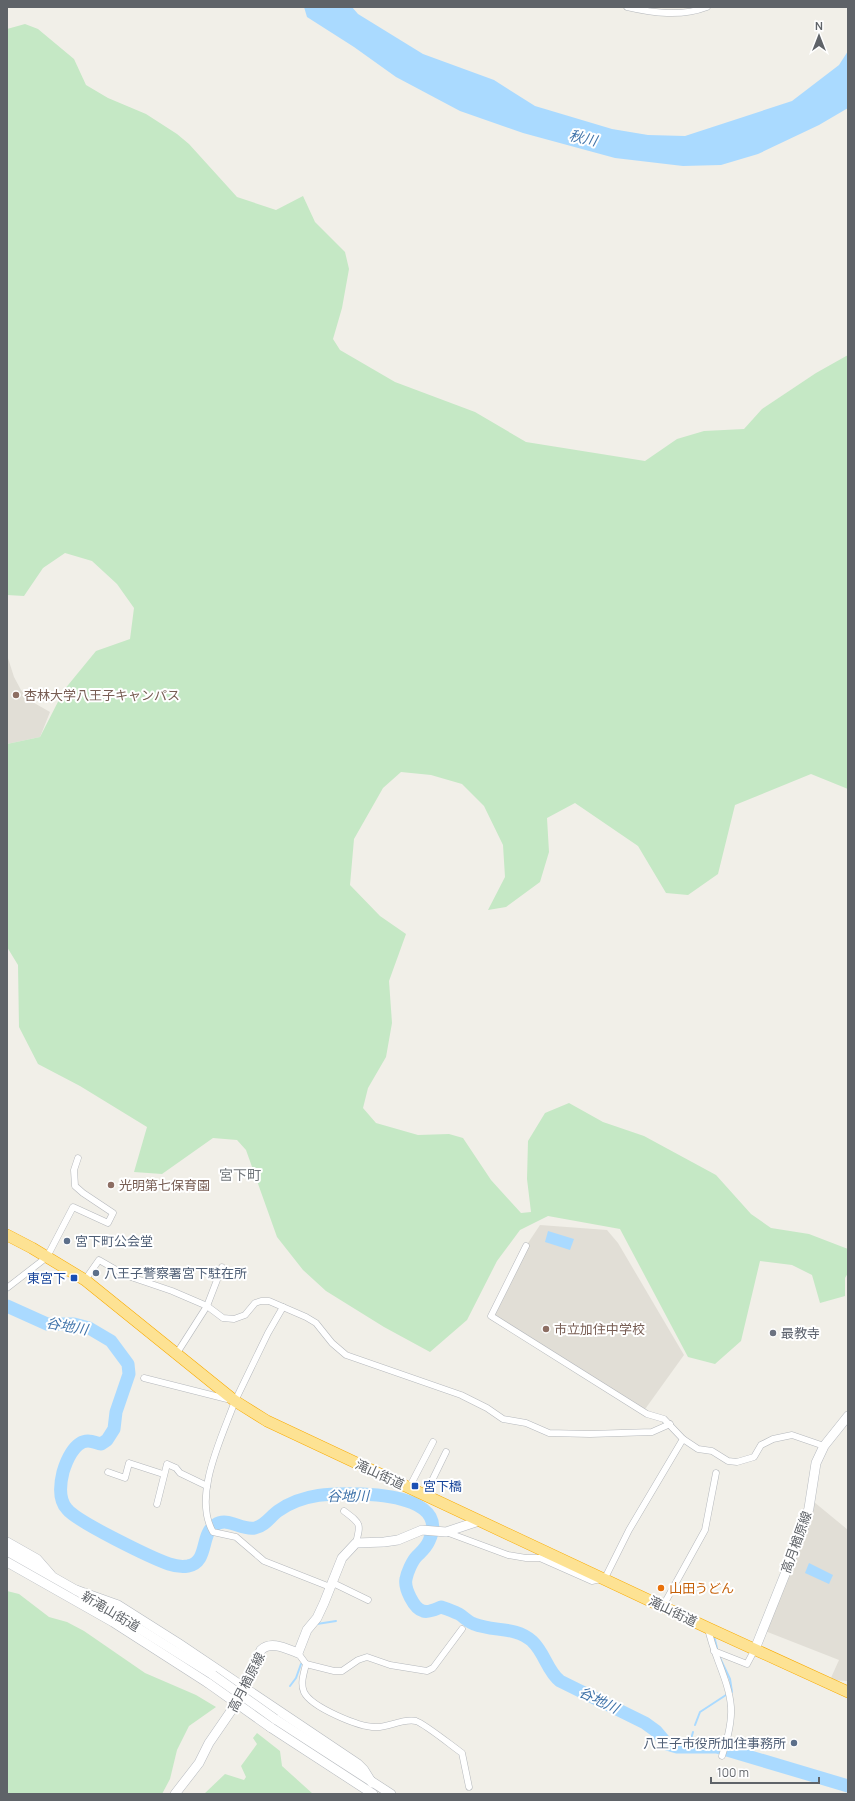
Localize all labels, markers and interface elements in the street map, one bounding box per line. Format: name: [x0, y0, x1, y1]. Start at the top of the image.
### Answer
north arrow: [799, 16, 839, 56]
text: N: [815, 18, 823, 33]
water label: 秋川: [567, 125, 601, 150]
place label: 杏林大学八王子キャンパス: [24, 686, 180, 704]
marker: 杏林大学八王子キャンパス: [11, 690, 21, 700]
district label: 宮下町: [219, 1165, 261, 1184]
place label: 光明第七保育園: [119, 1176, 210, 1194]
marker: 光明第七保育園: [106, 1180, 116, 1190]
place label: 宮下町公会堂: [75, 1232, 153, 1250]
marker: 宮下町公会堂: [62, 1236, 72, 1246]
place label: 八王子警察署宮下駐在所: [104, 1264, 247, 1282]
marker: 八王子警察署宮下駐在所: [91, 1268, 101, 1278]
place label: 東宮下: [27, 1269, 66, 1287]
marker: 東宮下: [69, 1273, 79, 1283]
water label: 谷地川: [45, 1313, 91, 1339]
place label: 市立加住中学校: [554, 1320, 645, 1338]
marker: 市立加住中学校: [541, 1324, 551, 1334]
place label: 最教寺: [781, 1324, 820, 1342]
marker: 最教寺: [768, 1328, 778, 1338]
street label: 滝山街道: [353, 1455, 407, 1493]
place label: 宮下橋: [423, 1477, 462, 1495]
marker: 宮下橋: [410, 1481, 420, 1491]
water label: 谷地川: [327, 1486, 371, 1505]
street label: 高月楢原線: [776, 1508, 816, 1576]
place label: 山田うどん: [669, 1579, 734, 1597]
marker: 山田うどん: [656, 1583, 666, 1593]
street label: 新滝山街道: [79, 1587, 143, 1635]
street label: 滝山街道: [646, 1592, 700, 1630]
street label: 高月楢原線: [223, 1649, 269, 1715]
water label: 谷地川: [576, 1682, 624, 1718]
place label: 八王子市役所加住事務所: [643, 1734, 786, 1752]
marker: 八王子市役所加住事務所: [789, 1738, 799, 1748]
scale bar: [711, 1759, 819, 1785]
text: 100 m: [717, 1764, 749, 1781]

